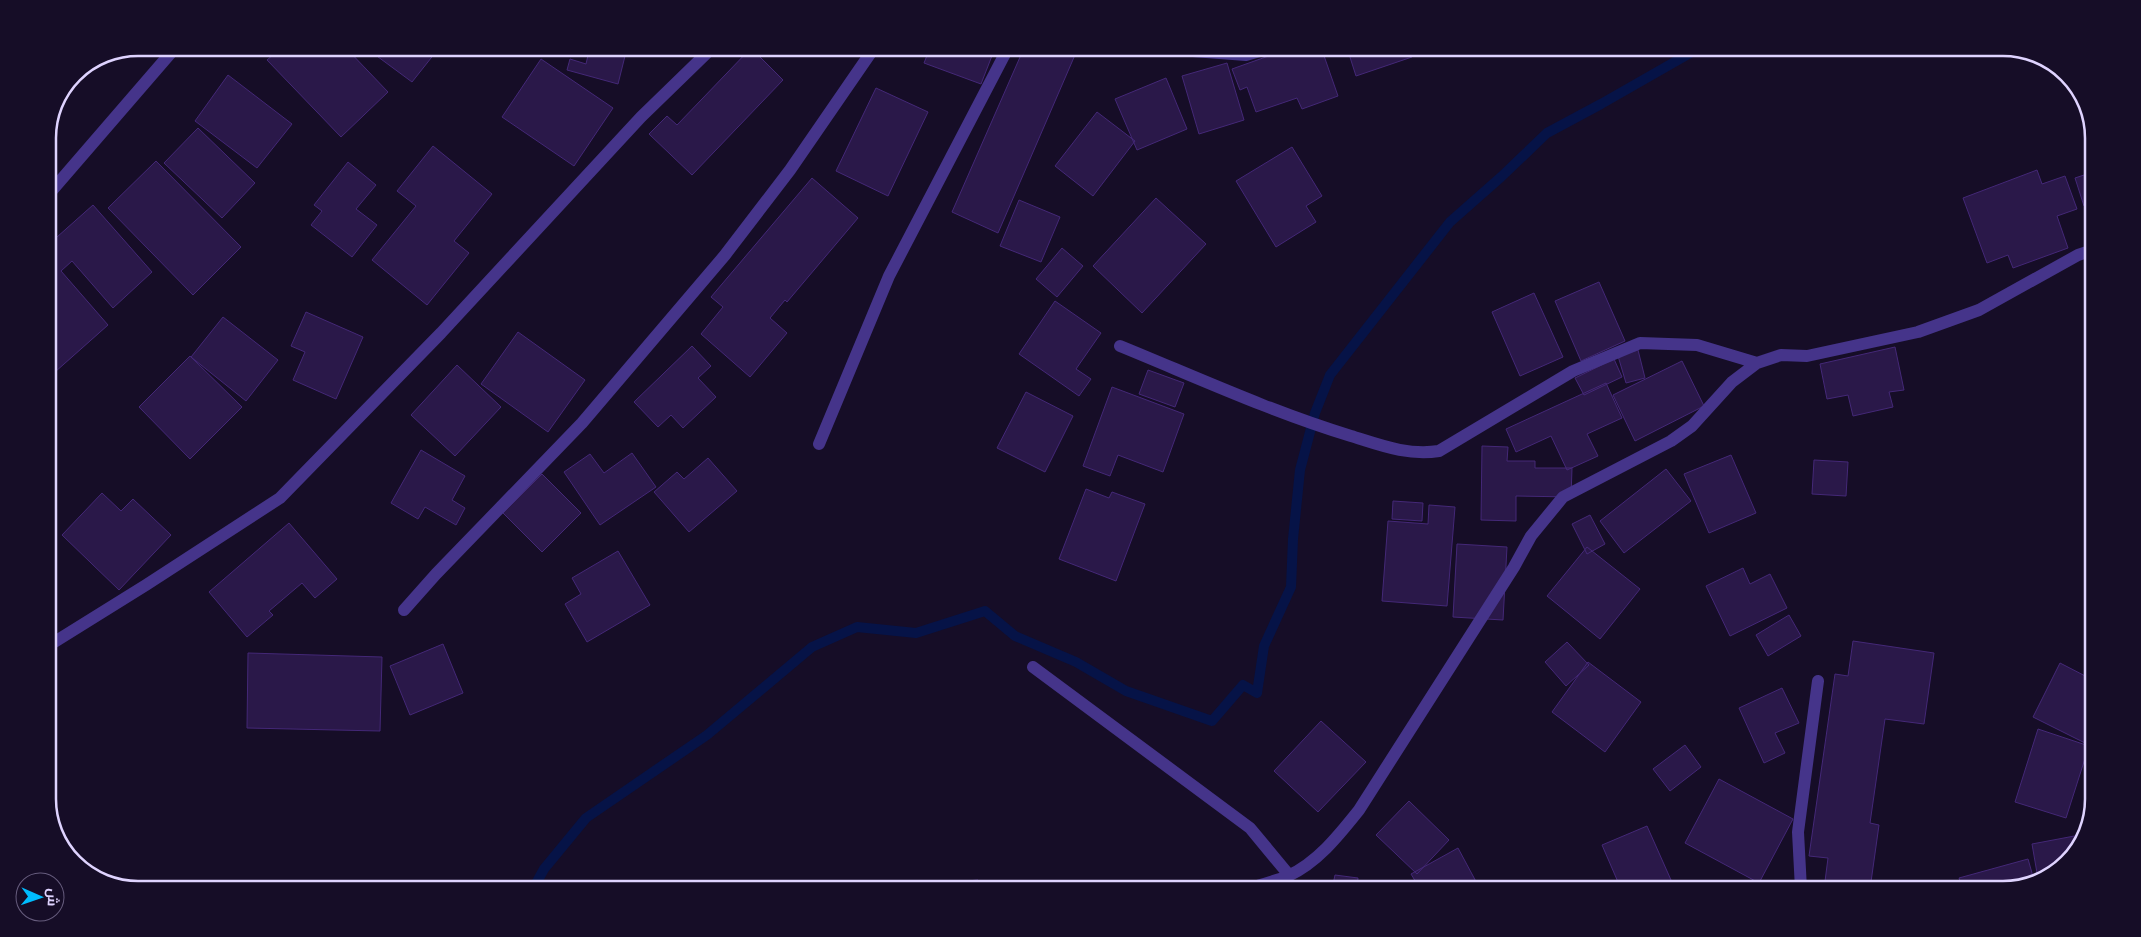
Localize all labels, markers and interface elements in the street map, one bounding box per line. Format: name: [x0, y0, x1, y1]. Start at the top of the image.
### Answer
north arrow: [15, 872, 65, 922]
text: ش: [43, 888, 62, 907]

